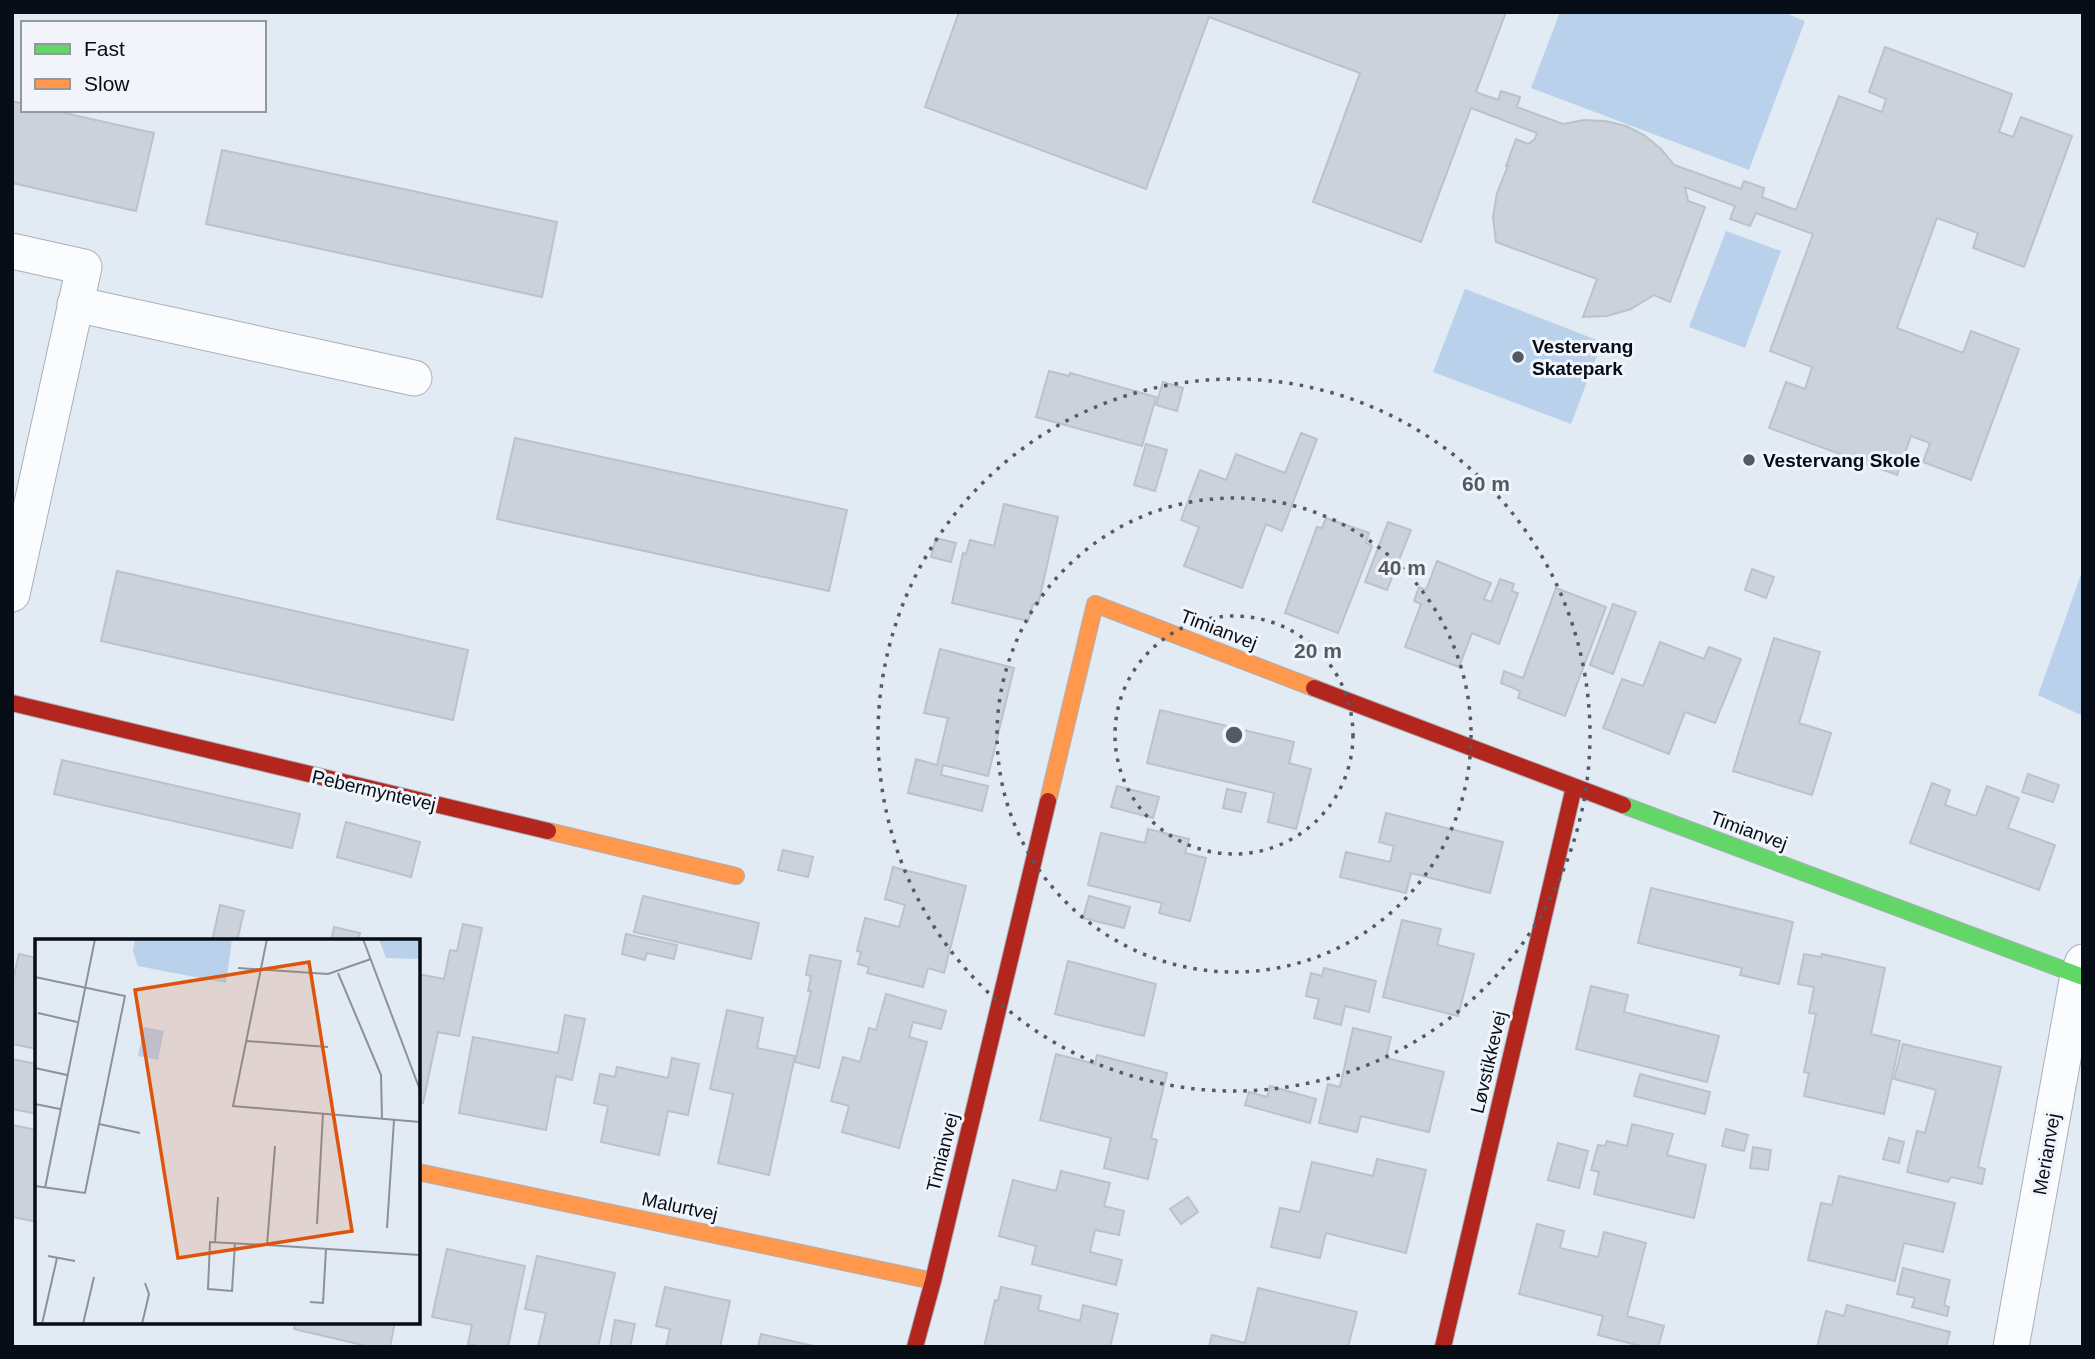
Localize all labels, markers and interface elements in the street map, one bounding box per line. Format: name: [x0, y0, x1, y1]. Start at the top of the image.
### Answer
legend: [21, 21, 266, 112]
text: Fast: [84, 37, 125, 60]
text: Slow: [84, 72, 130, 95]
place label: Vestervang Skatepark: [1532, 336, 1633, 379]
marker: Vestervang Skatepark: [1510, 349, 1526, 365]
place label: Vestervang Skole: [1763, 450, 1920, 471]
marker: Vestervang Skole: [1741, 452, 1757, 468]
text: 60 m: [1462, 472, 1510, 495]
text: 40 m: [1378, 556, 1426, 579]
street label: Timianvej: [1177, 605, 1260, 654]
text: 20 m: [1294, 639, 1342, 662]
centre of rings: [1222, 723, 1246, 747]
street label: Pebermyntevej: [310, 766, 438, 815]
street label: Timianvej: [1707, 807, 1790, 854]
inset map: [35, 939, 420, 1324]
street label: Løvstikkevej: [1466, 1009, 1510, 1115]
street label: Timianvej: [923, 1110, 962, 1194]
street label: Merianvej: [2029, 1112, 2064, 1196]
street label: Malurtvej: [640, 1188, 720, 1225]

